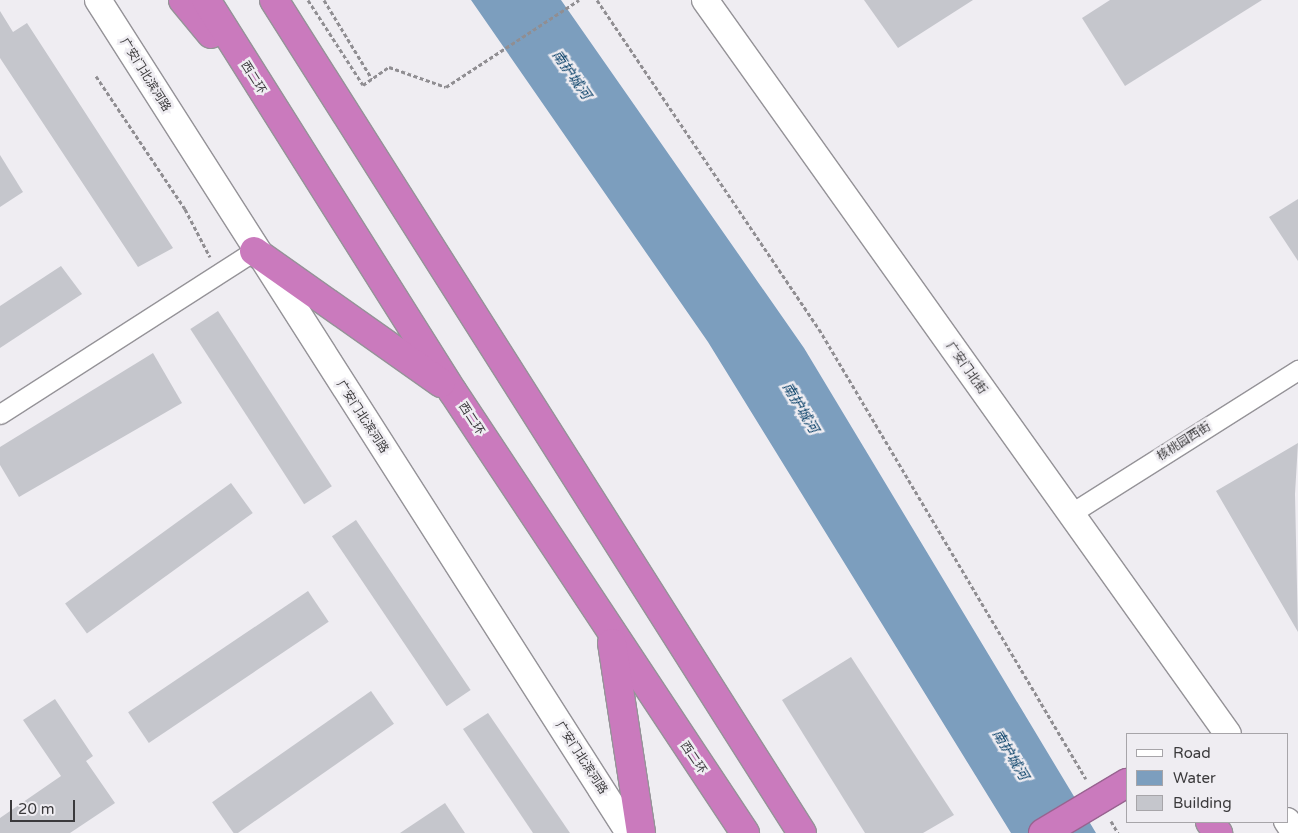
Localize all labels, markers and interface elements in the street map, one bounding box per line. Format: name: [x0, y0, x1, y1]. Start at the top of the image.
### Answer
street label: 广安门北滨河路: [117, 36, 173, 114]
water label: 南护城河: [548, 47, 594, 103]
street label: 西二环: [237, 59, 269, 97]
street label: 广安门北街: [943, 339, 989, 397]
street label: 广安门北滨河路: [333, 378, 391, 456]
water label: 南护城河: [778, 380, 822, 436]
street label: 西二环: [455, 400, 487, 438]
street label: 核桃园西街: [1155, 420, 1213, 464]
street label: 广安门北滨河路: [552, 719, 610, 797]
water label: 南护城河: [988, 727, 1032, 783]
legend: [1126, 733, 1288, 823]
street label: 西二环: [677, 739, 709, 777]
text: Road: [1173, 744, 1211, 762]
text: Water: [1173, 769, 1216, 787]
scale bar: [12, 790, 78, 822]
text: Building: [1173, 794, 1232, 812]
text: 20 m: [18, 800, 55, 818]

